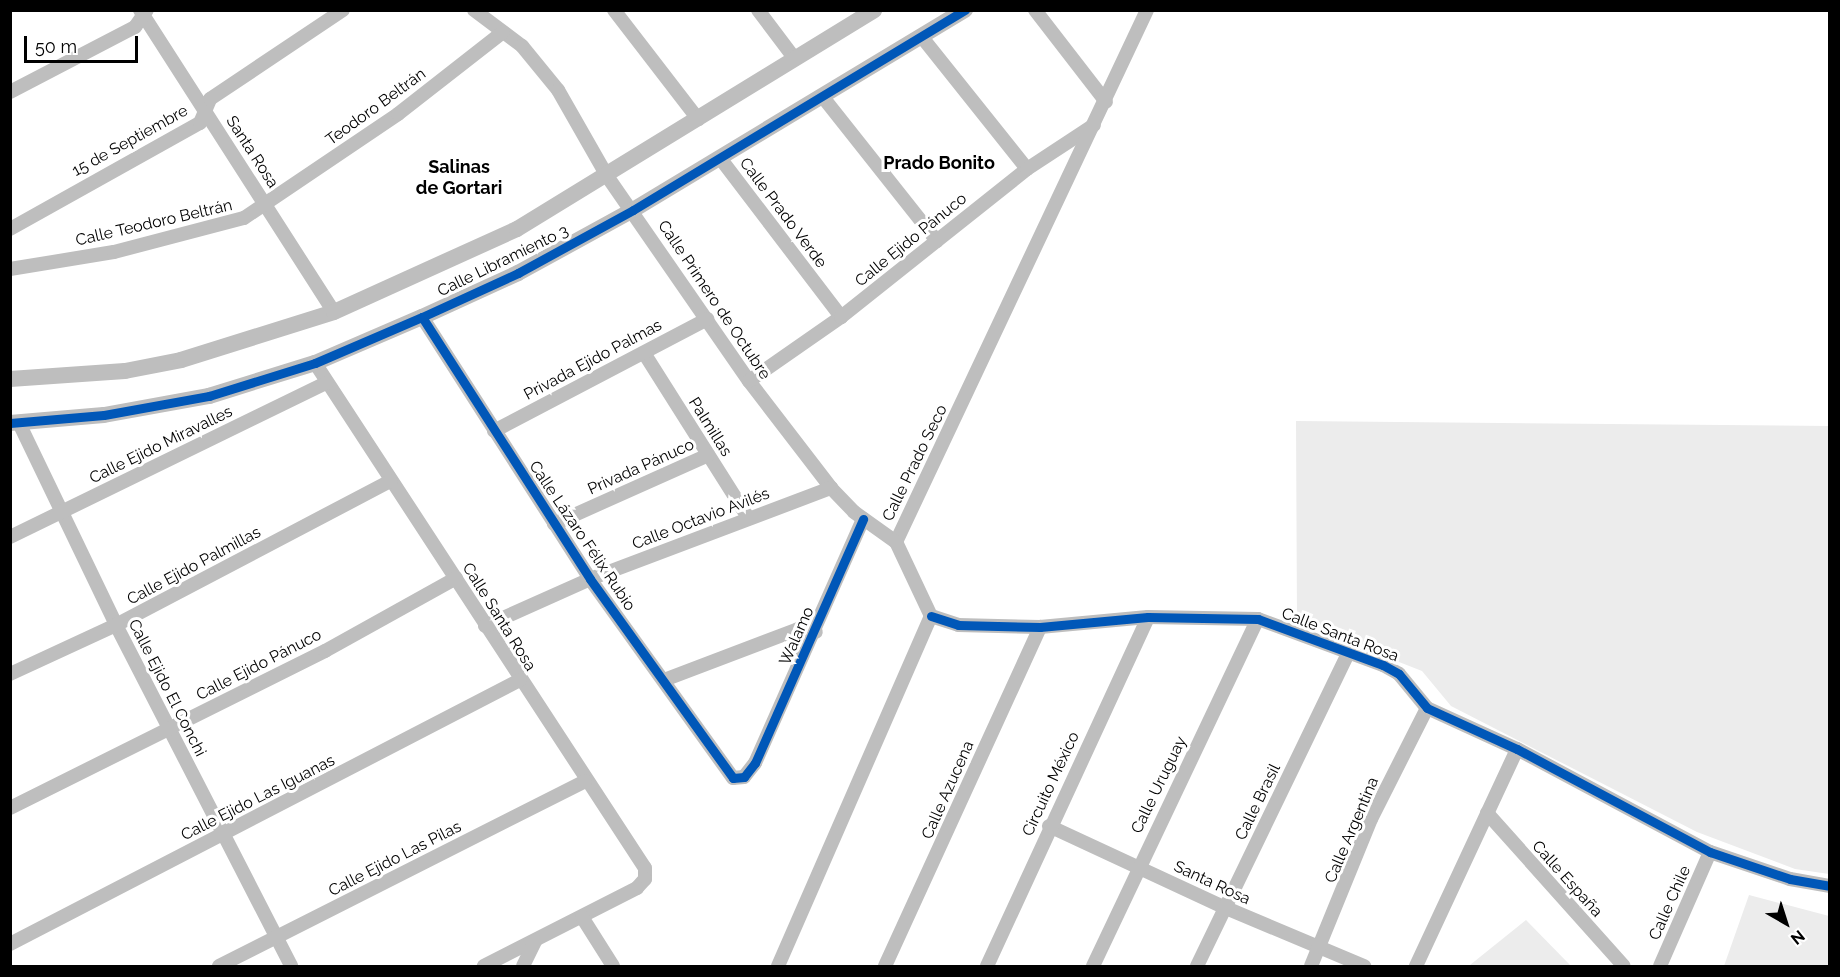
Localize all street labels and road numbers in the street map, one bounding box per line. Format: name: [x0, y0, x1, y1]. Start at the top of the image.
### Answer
street label: Teodoro Beltrán: [322, 64, 430, 150]
street label: 15 de Septiembre: [69, 101, 191, 181]
street label: Santa Rosa: [222, 112, 282, 192]
street label: Calle Prado Verde: [735, 154, 831, 272]
street label: Calle Ejido Pánuco: [851, 189, 971, 291]
street label: Calle Teodoro Beltrán: [74, 196, 234, 250]
street label: Calle Primero de Octubre: [654, 217, 774, 383]
street label: Calle Libramiento 3: [435, 221, 571, 301]
street label: Privada Ejido Palmas: [521, 316, 665, 404]
street label: Palmillas: [684, 394, 736, 460]
street label: Calle Ejido Miravalles: [86, 402, 236, 488]
street label: Calle Prado Seco: [879, 402, 951, 524]
street label: Privada Pánuco: [585, 435, 697, 499]
street label: Calle Lázaro Félix Rubio: [525, 457, 639, 615]
street label: Calle Octavio Avilés: [629, 484, 773, 554]
street label: Calle Ejido Palmillas: [124, 523, 264, 609]
street label: Calle Santa Rosa: [458, 559, 540, 675]
street label: Walamo: [776, 604, 818, 668]
street label: Calle Santa Rosa: [1279, 604, 1401, 666]
street label: Calle Ejido El Conchi: [124, 616, 210, 760]
street label: Calle Ejido Pánuco: [193, 625, 325, 705]
street label: Circuito México: [1018, 729, 1084, 839]
street label: Calle Uruguay: [1127, 733, 1191, 837]
street label: Calle Azucena: [918, 738, 978, 842]
street label: Calle Ejido Las Iguanas: [178, 751, 338, 845]
street label: Calle Brasil: [1231, 761, 1285, 843]
street label: Calle Argentina: [1321, 774, 1383, 886]
street label: Calle Ejido Las Pilas: [325, 817, 465, 901]
street label: Calle España: [1528, 837, 1606, 921]
street label: Santa Rosa: [1171, 857, 1253, 909]
street label: Calle Chile: [1645, 863, 1695, 943]

